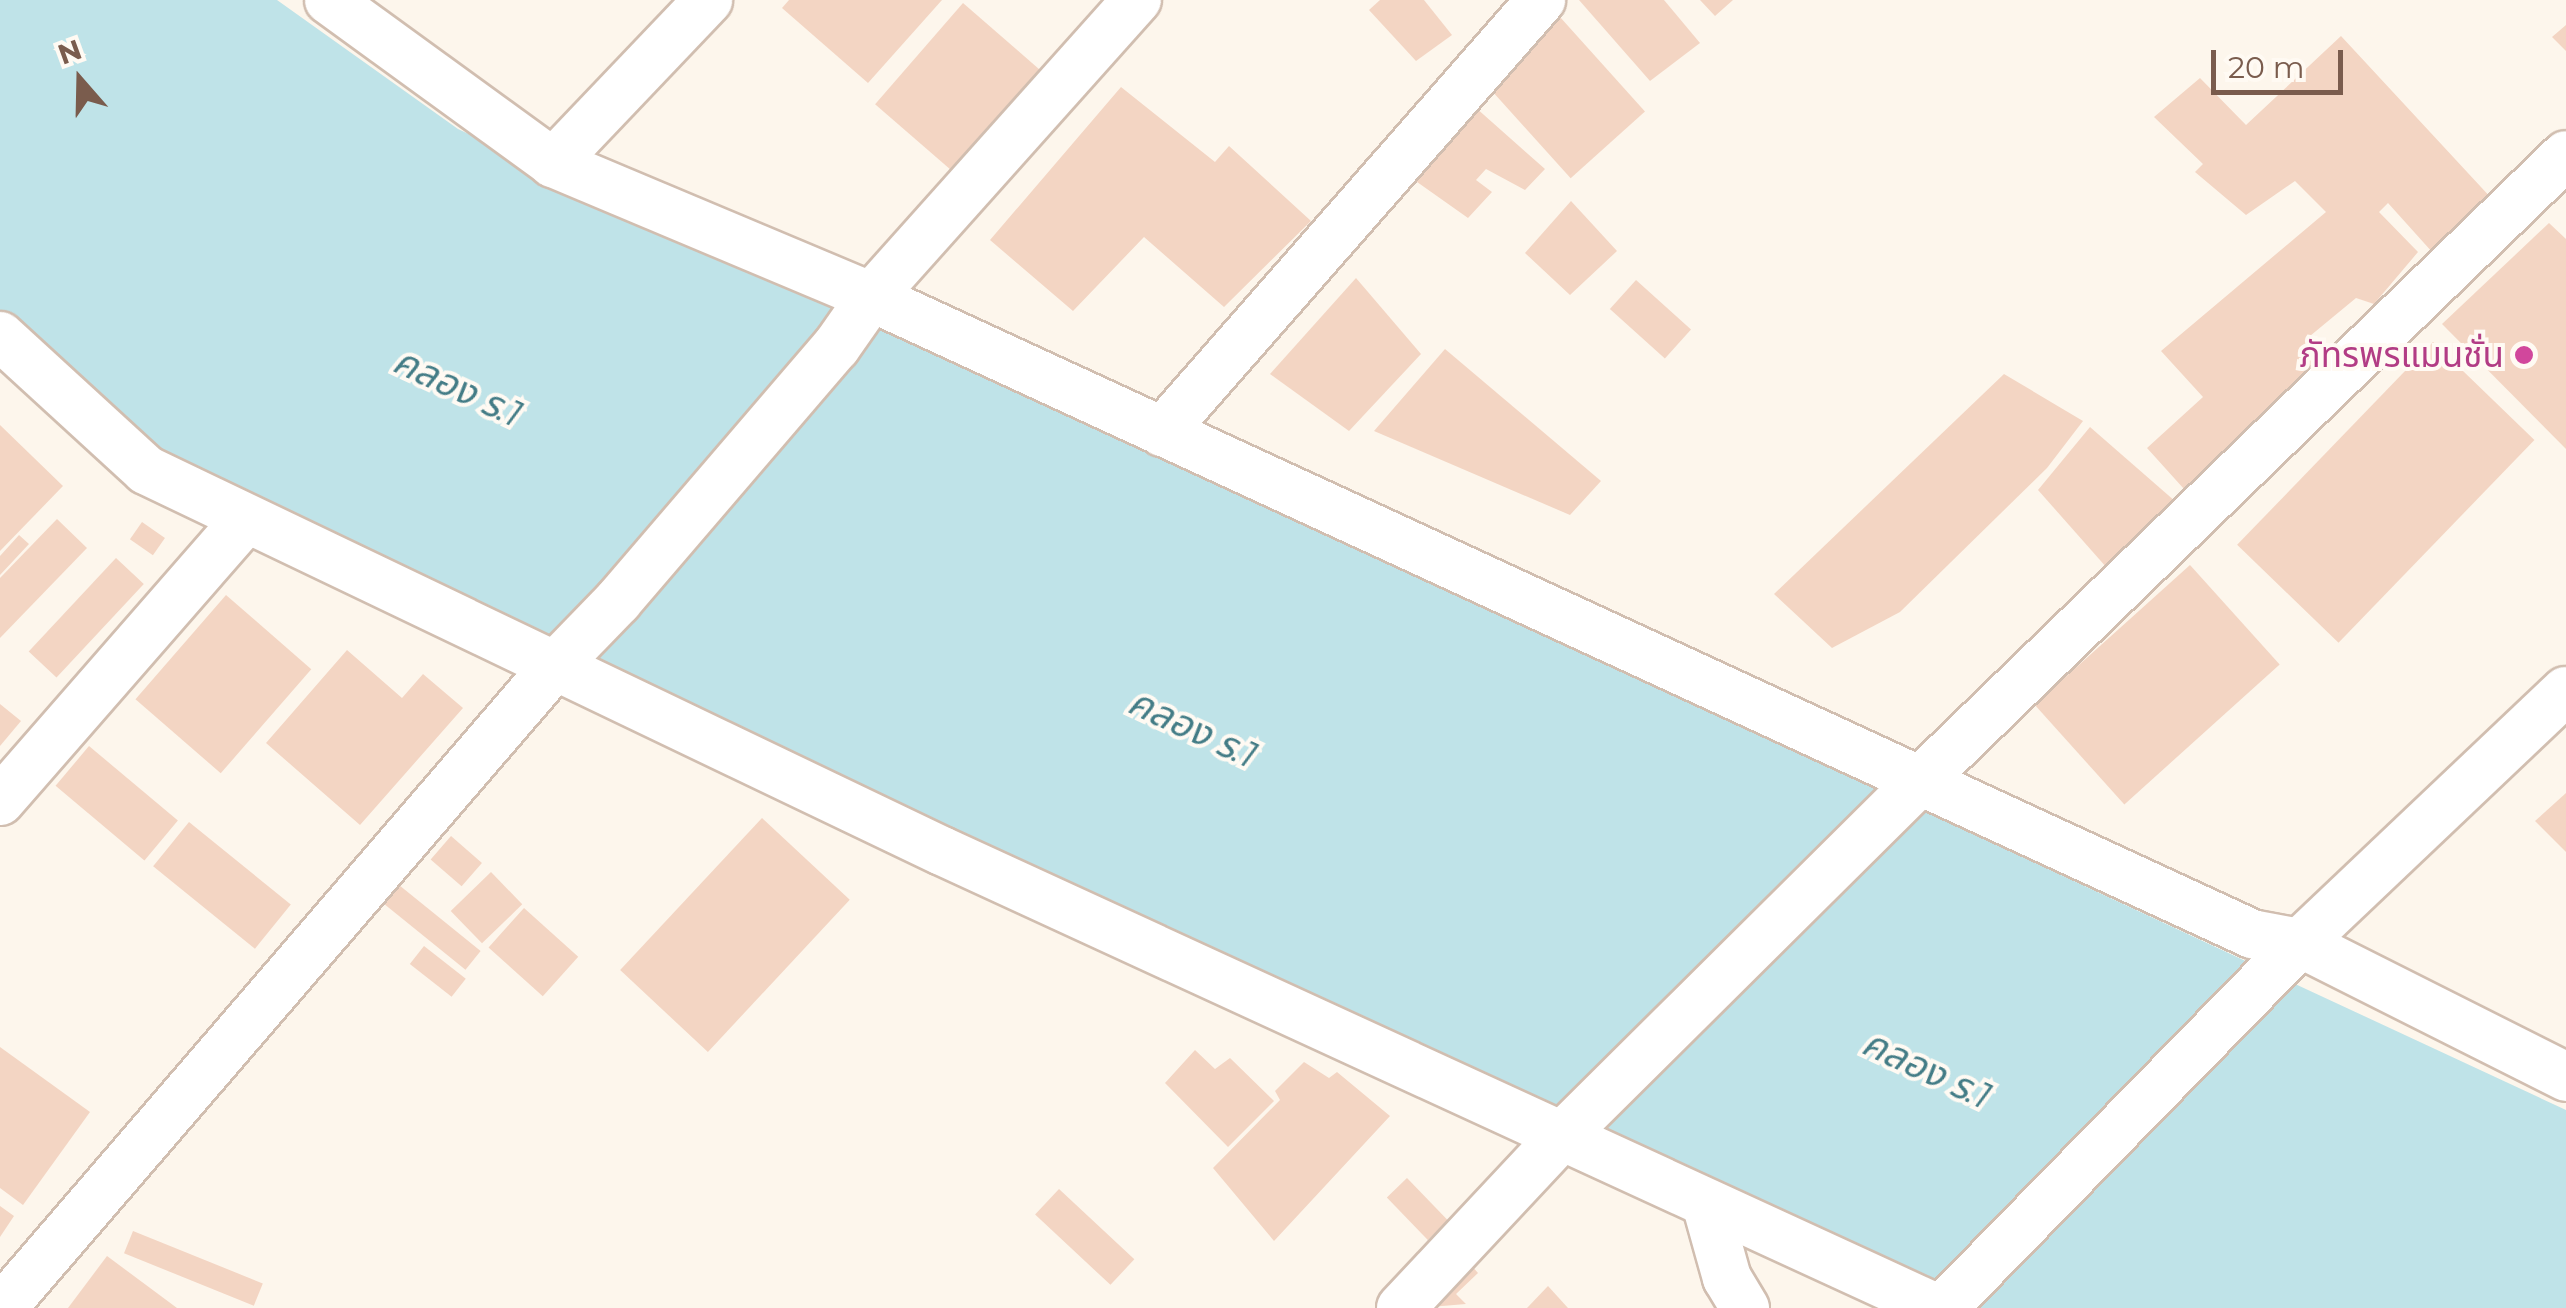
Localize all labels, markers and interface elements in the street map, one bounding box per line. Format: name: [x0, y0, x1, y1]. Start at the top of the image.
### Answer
north arrow: [30, 30, 130, 130]
scale bar: [2216, 30, 2348, 92]
text: N: [53, 32, 86, 72]
text: 20 m: [2228, 49, 2305, 86]
place label: ภัทรพรแมนชั่น: [2300, 334, 2504, 376]
water label: คลอง ร.1: [386, 337, 530, 437]
marker: ภัทรพรแมนชั่น: [2513, 344, 2535, 366]
water label: คลอง ร.1: [1121, 678, 1265, 778]
water label: คลอง ร.1: [1855, 1019, 1999, 1119]

